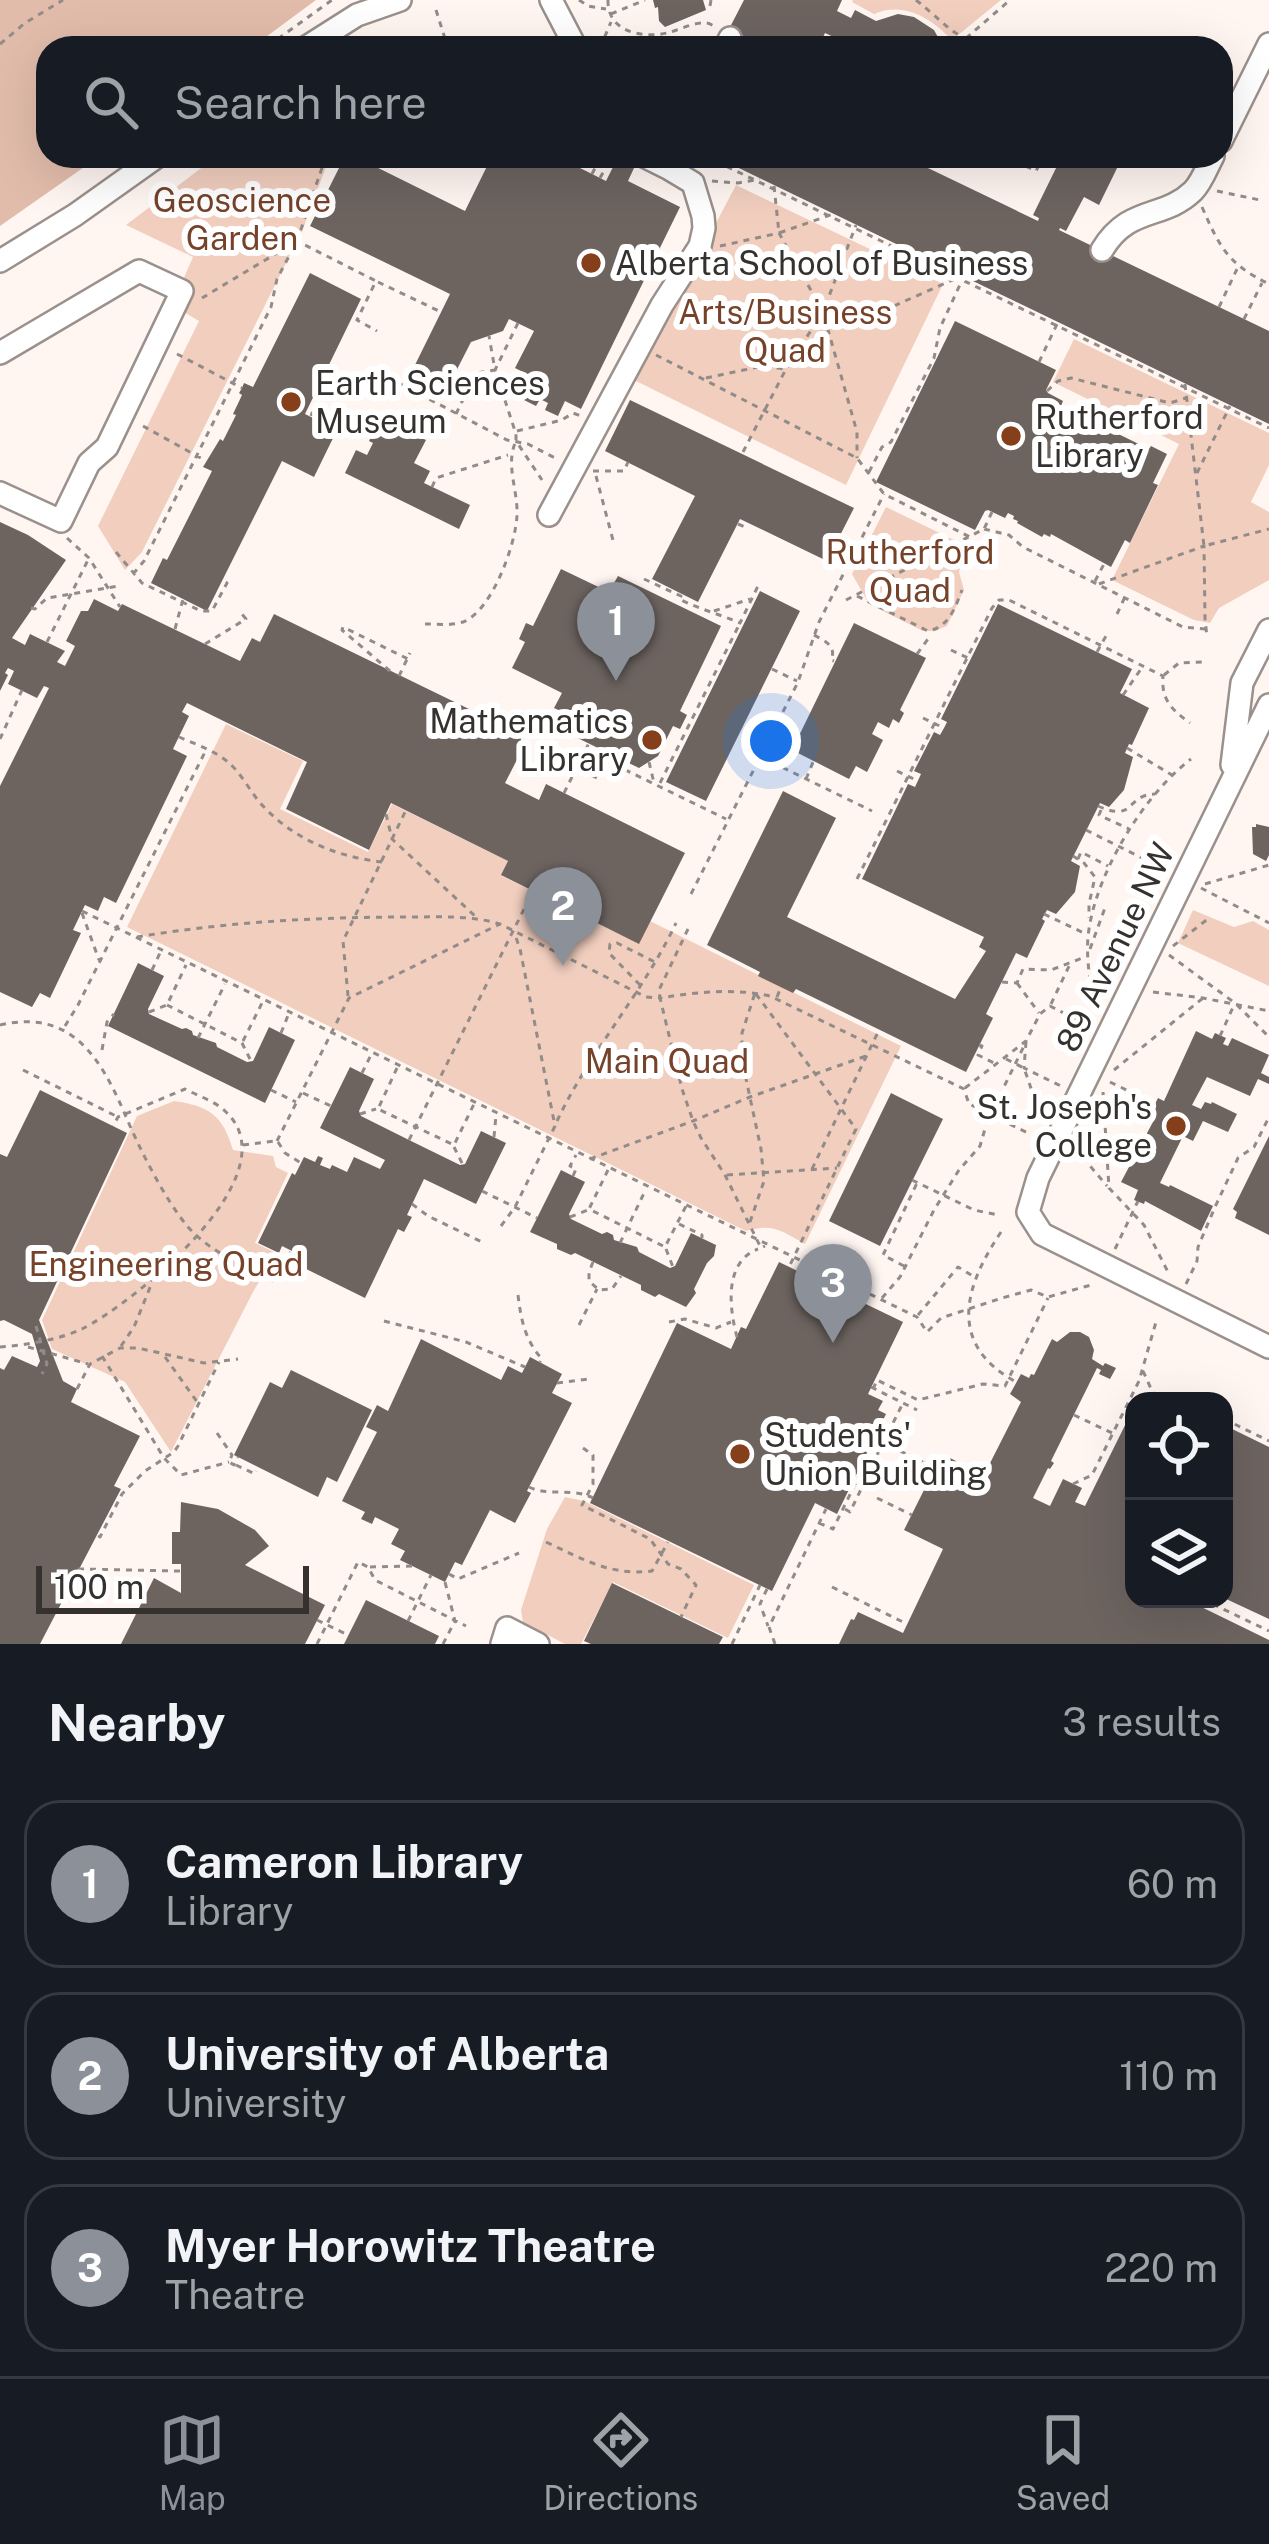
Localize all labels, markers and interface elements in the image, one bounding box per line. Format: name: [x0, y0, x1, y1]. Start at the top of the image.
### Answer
search box: [36, 36, 1233, 168]
icon: search: [78, 69, 144, 135]
text: Search here: [174, 76, 427, 129]
park label: Geoscience Garden: [153, 181, 331, 257]
place label: Alberta School of Business: [615, 244, 1028, 282]
marker: Alberta School of Business: [578, 250, 604, 276]
park label: Arts/Business Quad: [678, 293, 892, 369]
place label: Earth Sciences Museum: [315, 364, 545, 440]
marker: Earth Sciences Museum: [278, 389, 304, 415]
place label: Rutherford Library: [1035, 398, 1204, 474]
marker: Rutherford Library: [998, 423, 1024, 449]
park label: Rutherford Quad: [826, 533, 994, 609]
pin: 1: [577, 582, 655, 681]
place label: Mathematics Library: [429, 702, 628, 778]
your location: [741, 711, 801, 771]
marker: Mathematics Library: [639, 727, 665, 753]
street label: 89 Avenue NW: [1048, 837, 1182, 1057]
pin: 2: [524, 867, 602, 966]
park label: Main Quad: [585, 1042, 749, 1080]
place label: St. Joseph's College: [976, 1088, 1152, 1164]
marker: St. Joseph's College: [1163, 1113, 1189, 1139]
pin: 3: [794, 1244, 872, 1343]
park label: Engineering Quad: [28, 1245, 304, 1283]
map controls: [1125, 1392, 1233, 1608]
button: locate: [1125, 1392, 1233, 1500]
place label: Students' Union Building: [764, 1416, 987, 1492]
marker: Students' Union Building: [727, 1441, 753, 1467]
button: layers: [1125, 1500, 1233, 1608]
scale bar: [36, 1560, 309, 1613]
text: 100 m: [54, 1568, 144, 1606]
text: Nearby: [48, 1693, 225, 1752]
text: 3 results: [1062, 1699, 1221, 1745]
text: Cameron Library: [165, 1835, 523, 1888]
text: 1: [82, 1861, 98, 1907]
text: 60 m: [1127, 1861, 1218, 1907]
text: Library: [165, 1888, 293, 1934]
text: University of Alberta: [165, 2027, 609, 2080]
text: 2: [78, 2053, 102, 2099]
text: 110 m: [1119, 2053, 1218, 2099]
text: University: [165, 2080, 346, 2126]
text: Myer Horowitz Theatre: [165, 2219, 656, 2272]
text: 3: [77, 2245, 103, 2291]
text: 220 m: [1104, 2245, 1218, 2291]
text: Theatre: [165, 2272, 305, 2318]
tab: Map: [159, 2407, 226, 2517]
tab: Directions: [543, 2407, 698, 2517]
tab: Saved: [1016, 2407, 1110, 2517]

